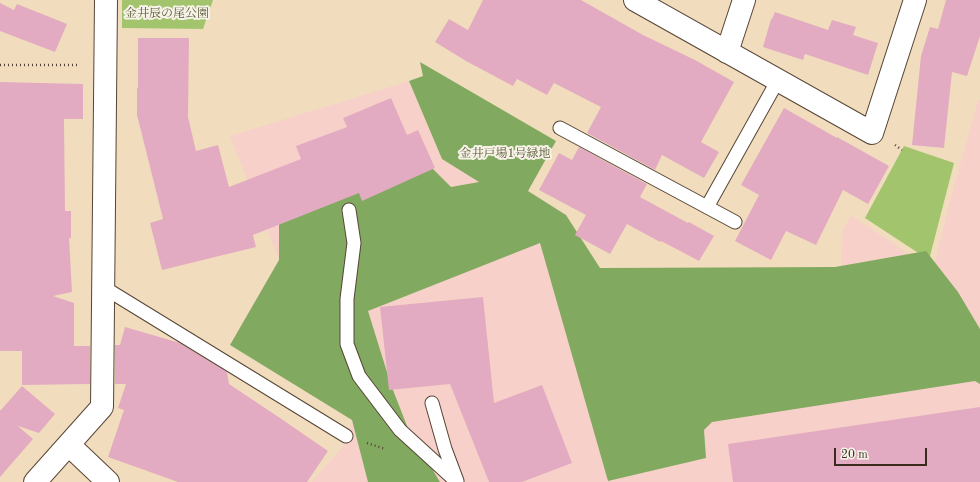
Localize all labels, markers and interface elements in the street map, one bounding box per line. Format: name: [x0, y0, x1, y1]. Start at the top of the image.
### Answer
park label: 金井辰の尾公園: [125, 7, 209, 21]
park label: 金井戸場1号緑地: [460, 147, 550, 161]
scale bar: [836, 440, 929, 466]
text: 20 m: [841, 449, 868, 461]

